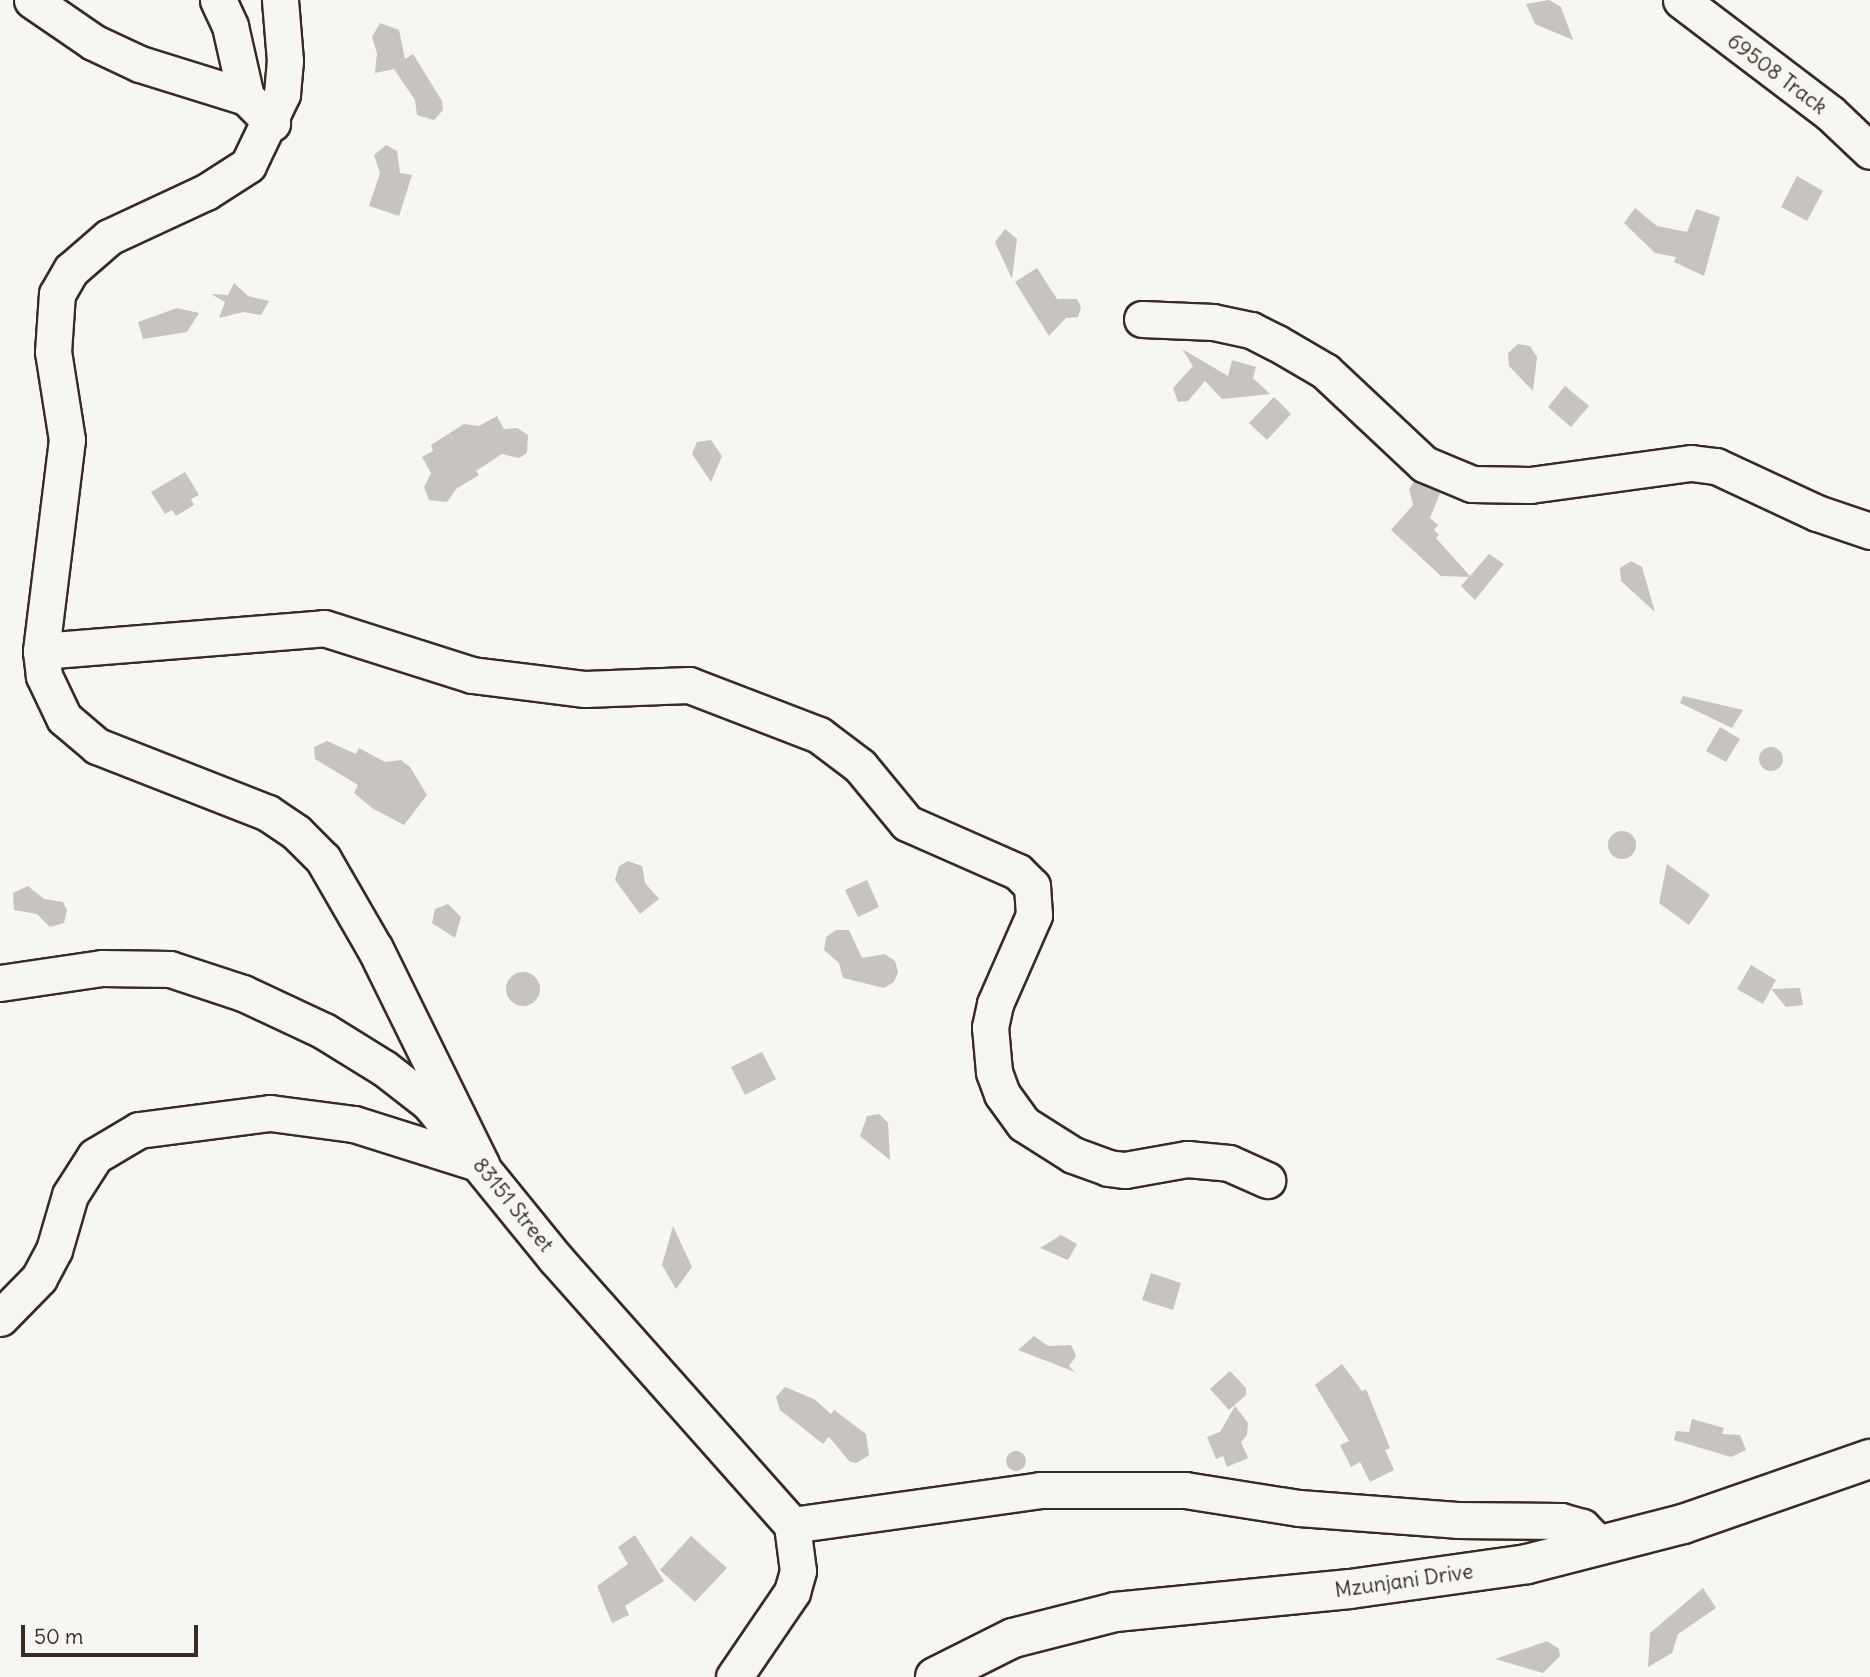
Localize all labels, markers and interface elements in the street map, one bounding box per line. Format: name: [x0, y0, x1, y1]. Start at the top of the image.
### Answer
street label: 69508 Track: [1722, 28, 1832, 120]
street label: 83151 Street: [467, 1153, 559, 1257]
street label: Mzunjani Drive: [1333, 1559, 1475, 1603]
scale bar: [24, 1610, 201, 1654]
text: 50 m: [34, 1623, 83, 1650]

